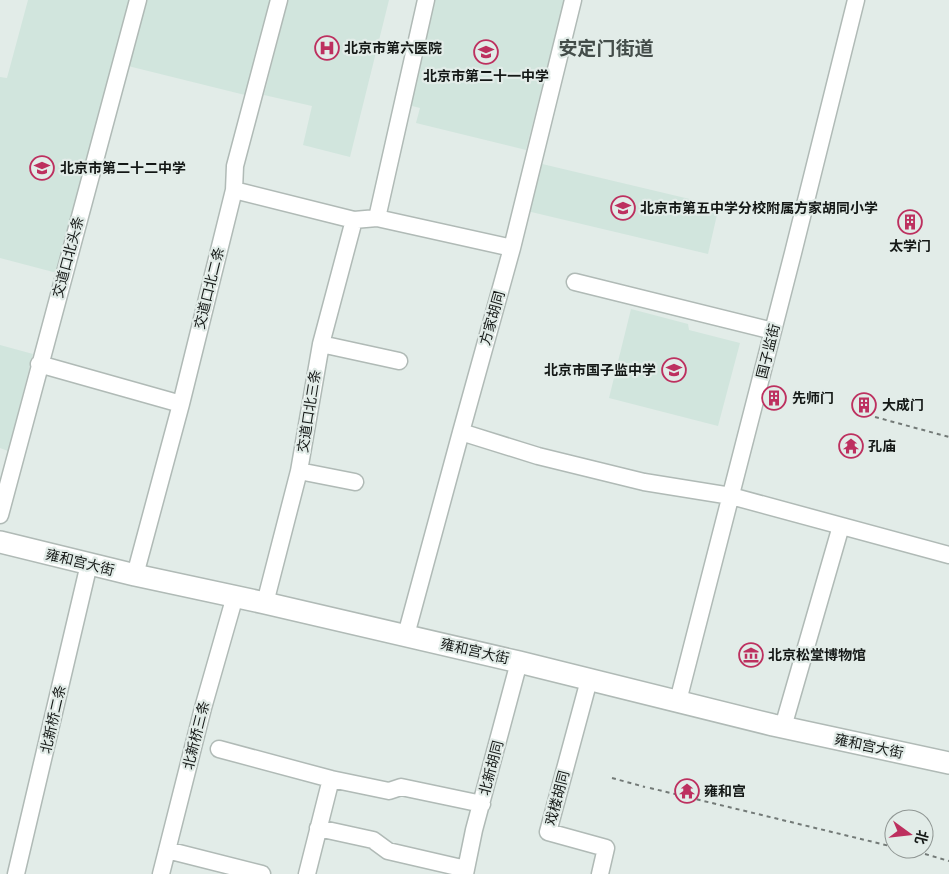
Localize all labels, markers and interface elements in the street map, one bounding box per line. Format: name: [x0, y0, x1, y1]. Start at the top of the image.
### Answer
hospital icon: 北京市第六医院: [314, 35, 340, 61]
district label: 安定门街道: [558, 35, 654, 62]
place label: 北京市第六医院: [344, 38, 442, 58]
school or university icon: 北京市第二十一中学: [473, 39, 499, 65]
place label: 北京市第二十一中学: [423, 66, 549, 86]
school or university icon: 北京市第二十二中学: [29, 155, 55, 181]
place label: 北京市第二十二中学: [60, 158, 186, 178]
school or university icon: 北京市第五中学分校附属方家胡同小学: [610, 195, 636, 221]
place label: 北京市第五中学分校附属方家胡同小学: [640, 198, 878, 218]
building icon: 太学门: [897, 209, 923, 235]
street label: 交道口北头条: [47, 214, 89, 300]
place label: 太学门: [889, 236, 931, 256]
street label: 交道口北二条: [189, 245, 229, 331]
street label: 方家胡同: [475, 288, 509, 348]
street label: 国子监街: [752, 321, 784, 381]
school or university icon: 北京市国子监中学: [661, 357, 687, 383]
place label: 北京市国子监中学: [544, 360, 656, 380]
street label: 交道口北三条: [293, 368, 325, 454]
building icon: 先师门: [761, 385, 787, 411]
place label: 先师门: [792, 388, 834, 408]
building icon: 大成门: [851, 392, 877, 418]
place label: 大成门: [882, 395, 924, 415]
temple icon: 孔庙: [838, 433, 864, 459]
place label: 孔庙: [868, 436, 896, 456]
street label: 雍和宫大街: [44, 544, 116, 580]
street label: 雍和宫大街: [439, 633, 511, 669]
museum icon: 北京松堂博物馆: [738, 642, 764, 668]
place label: 北京松堂博物馆: [768, 645, 866, 665]
street label: 北新桥二条: [35, 683, 71, 755]
street label: 北新桥三条: [178, 699, 214, 771]
street label: 雍和宫大街: [833, 729, 905, 763]
street label: 北新胡同: [474, 738, 508, 798]
street label: 戏楼胡同: [540, 768, 574, 828]
temple icon: 雍和宫: [674, 778, 700, 804]
place label: 雍和宫: [704, 781, 746, 801]
north arrow: [884, 809, 934, 859]
text: 北: [910, 828, 933, 847]

